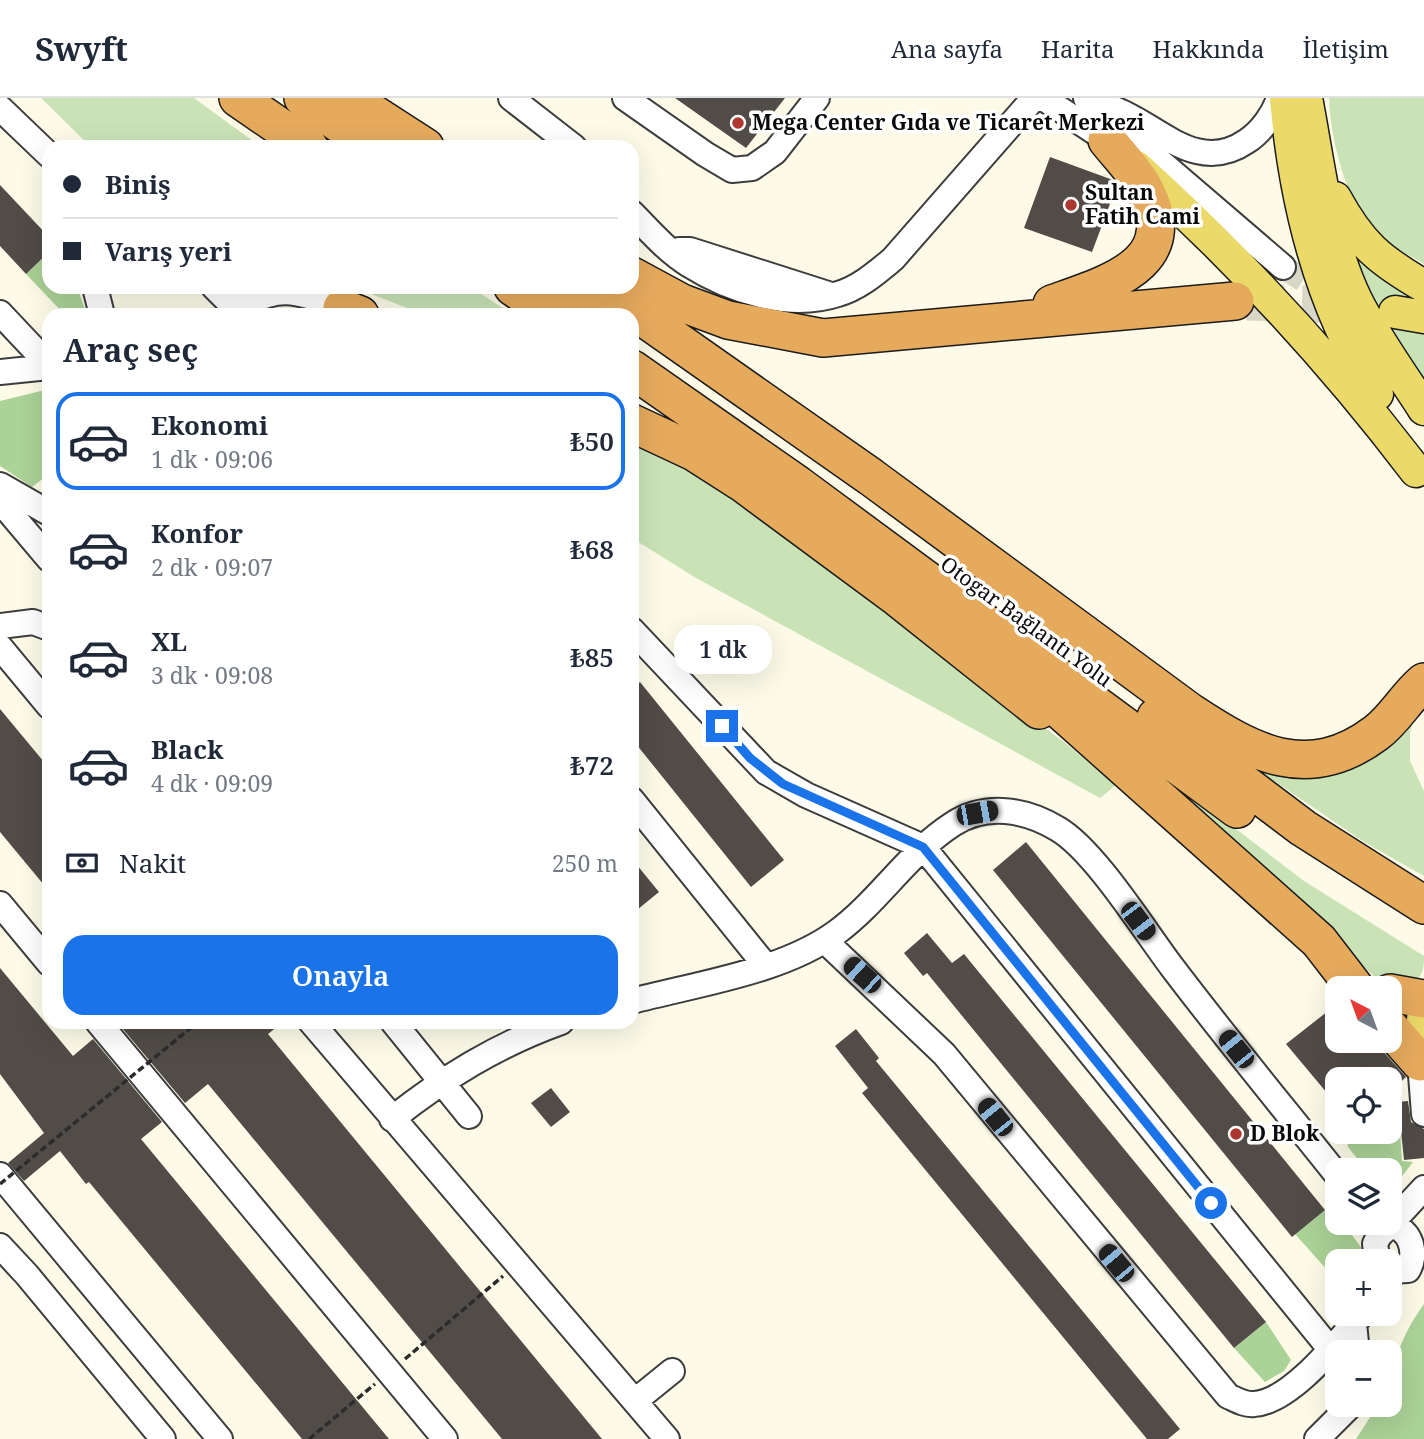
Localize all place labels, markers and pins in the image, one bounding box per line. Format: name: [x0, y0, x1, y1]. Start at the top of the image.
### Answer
place label: Mega Center Gıda ve Ticaret Merkezi: [752, 108, 1145, 136]
marker: Mega Center Gıda ve Ticaret Merkezi: [730, 115, 746, 131]
place label: Sultan Fatih Cami: [1085, 178, 1201, 230]
marker: Sultan Fatih Cami: [1063, 197, 1079, 213]
place label: D Blok: [1250, 1119, 1320, 1147]
marker: D Blok: [1228, 1126, 1244, 1142]

